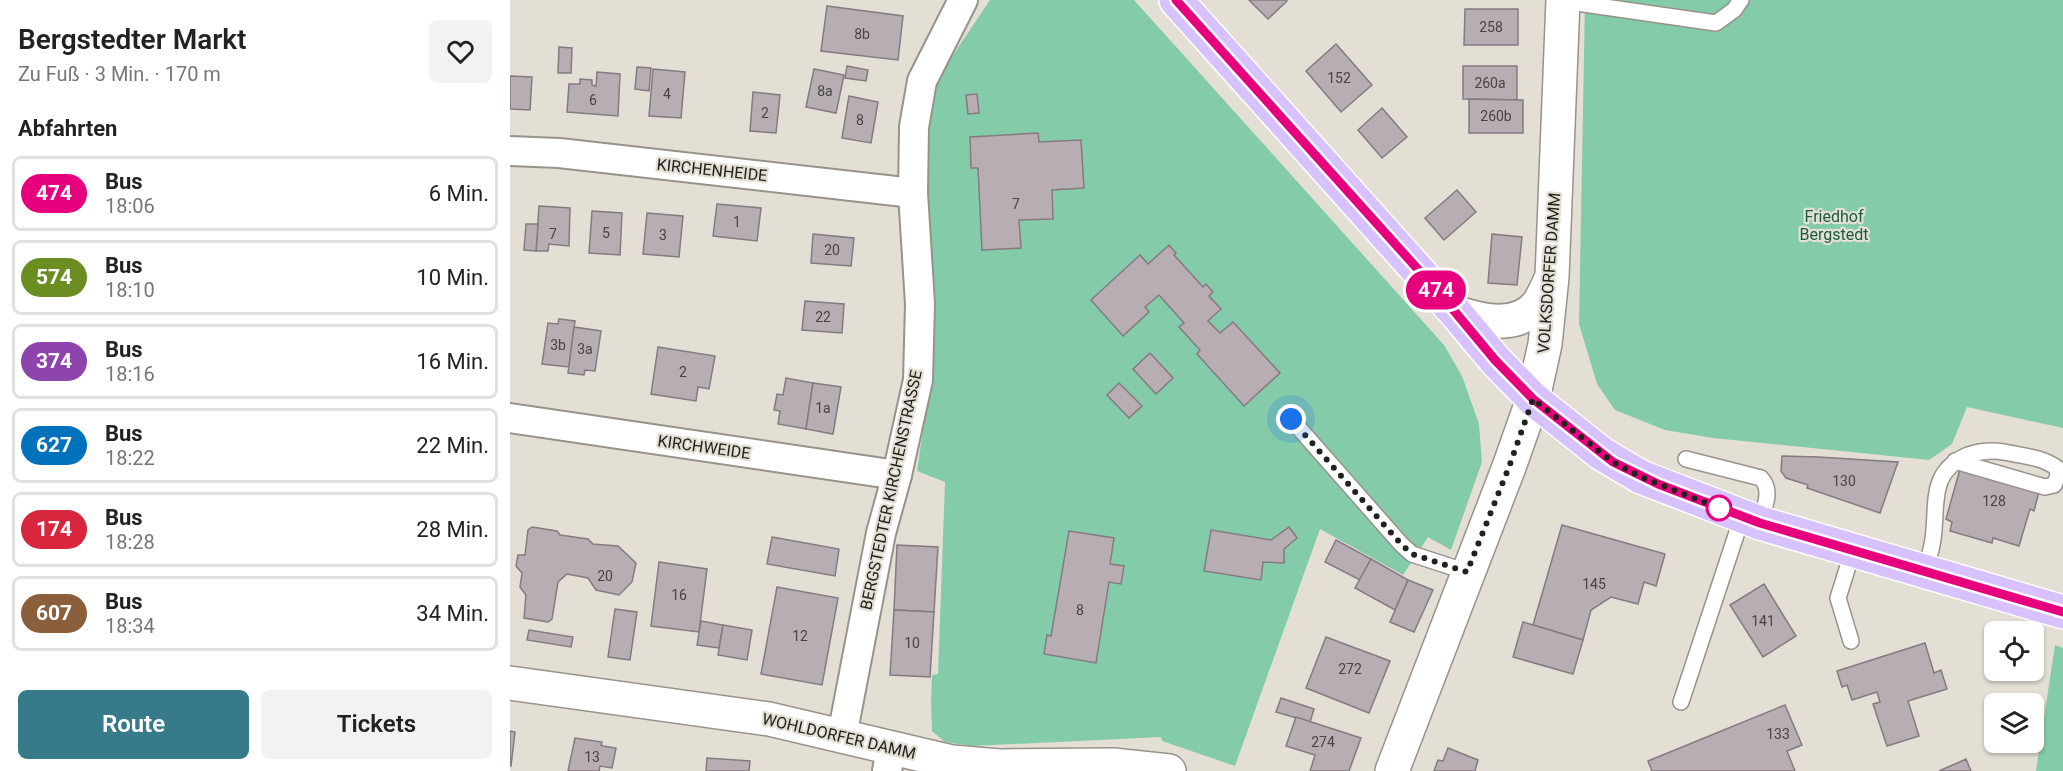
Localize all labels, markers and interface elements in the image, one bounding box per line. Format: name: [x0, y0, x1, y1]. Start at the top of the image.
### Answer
house number: 258: [1479, 19, 1503, 35]
button: heart: [429, 20, 492, 83]
text: Bergstedter Markt: [18, 23, 247, 56]
house number: 8b: [854, 26, 870, 42]
text: Zu Fuß · 3 Min. · 170 m: [18, 62, 221, 86]
house number: 152: [1327, 70, 1351, 86]
house number: 260a: [1474, 75, 1506, 91]
house number: 8a: [817, 83, 833, 99]
house number: 4: [663, 86, 671, 102]
house number: 6: [589, 92, 597, 108]
house number: 2: [761, 105, 769, 121]
house number: 260b: [1480, 108, 1512, 124]
house number: 8: [856, 112, 864, 128]
text: Abfahrten: [18, 116, 117, 141]
street label: KIRCHENHEIDE: [656, 155, 768, 185]
text: Bus: [105, 169, 143, 194]
text: 474: [36, 181, 72, 205]
text: 6 Min.: [429, 181, 489, 206]
street label: VOLKSDORFER DAMM: [1534, 192, 1564, 354]
text: 18:06: [105, 194, 155, 218]
house number: 7: [1012, 196, 1020, 212]
park label: Friedhof Bergstedt: [1800, 207, 1868, 244]
house number: 1: [733, 214, 741, 230]
house number: 5: [602, 225, 610, 241]
house number: 7: [549, 226, 557, 242]
house number: 3: [659, 227, 667, 243]
house number: 20: [824, 242, 840, 258]
text: Bus: [105, 253, 143, 278]
text: 574: [36, 265, 72, 289]
text: 10 Min.: [416, 265, 489, 290]
line badge: 474: [1402, 270, 1470, 310]
text: 18:10: [105, 278, 155, 302]
text: 474: [1418, 278, 1454, 302]
house number: 22: [815, 309, 831, 325]
text: Bus: [105, 337, 143, 362]
house number: 3b: [550, 337, 566, 353]
house number: 3a: [577, 341, 593, 357]
text: 374: [36, 349, 72, 373]
text: 16 Min.: [416, 349, 489, 374]
text: 18:16: [105, 362, 155, 386]
house number: 2: [679, 364, 687, 380]
street label: BERGSTEDTER KIRCHENSTRASSE: [856, 368, 926, 612]
house number: 1a: [815, 400, 831, 416]
your location: [1276, 404, 1306, 434]
text: Bus: [105, 421, 143, 446]
street label: KIRCHWEIDE: [656, 431, 752, 463]
text: 627: [36, 433, 72, 457]
text: 22 Min.: [416, 433, 489, 458]
text: 18:22: [105, 446, 155, 470]
house number: 130: [1832, 473, 1856, 489]
house number: 128: [1982, 493, 2006, 509]
unlabelled marker: [1706, 495, 1732, 521]
text: Bus: [105, 505, 143, 530]
text: 174: [36, 517, 72, 541]
text: 28 Min.: [416, 517, 489, 542]
text: 18:28: [105, 530, 155, 554]
house number: 20: [597, 568, 613, 584]
house number: 145: [1582, 576, 1606, 592]
house number: 16: [671, 587, 687, 603]
text: Bus: [105, 589, 143, 614]
text: 607: [36, 601, 72, 625]
text: 34 Min.: [416, 601, 489, 626]
house number: 8: [1076, 602, 1084, 618]
house number: 141: [1751, 613, 1775, 629]
text: 18:34: [105, 614, 155, 638]
map controls: [1984, 621, 2044, 753]
button: locate: [1984, 621, 2044, 681]
house number: 12: [792, 628, 808, 644]
house number: 10: [904, 635, 920, 651]
house number: 272: [1338, 661, 1362, 677]
button: Route: [18, 690, 249, 759]
button: Tickets: [261, 690, 492, 759]
button: layers: [1984, 693, 2044, 753]
street label: WOHLDORFER DAMM: [760, 709, 918, 763]
house number: 133: [1766, 726, 1790, 742]
house number: 274: [1311, 734, 1335, 750]
house number: 13: [584, 749, 600, 765]

